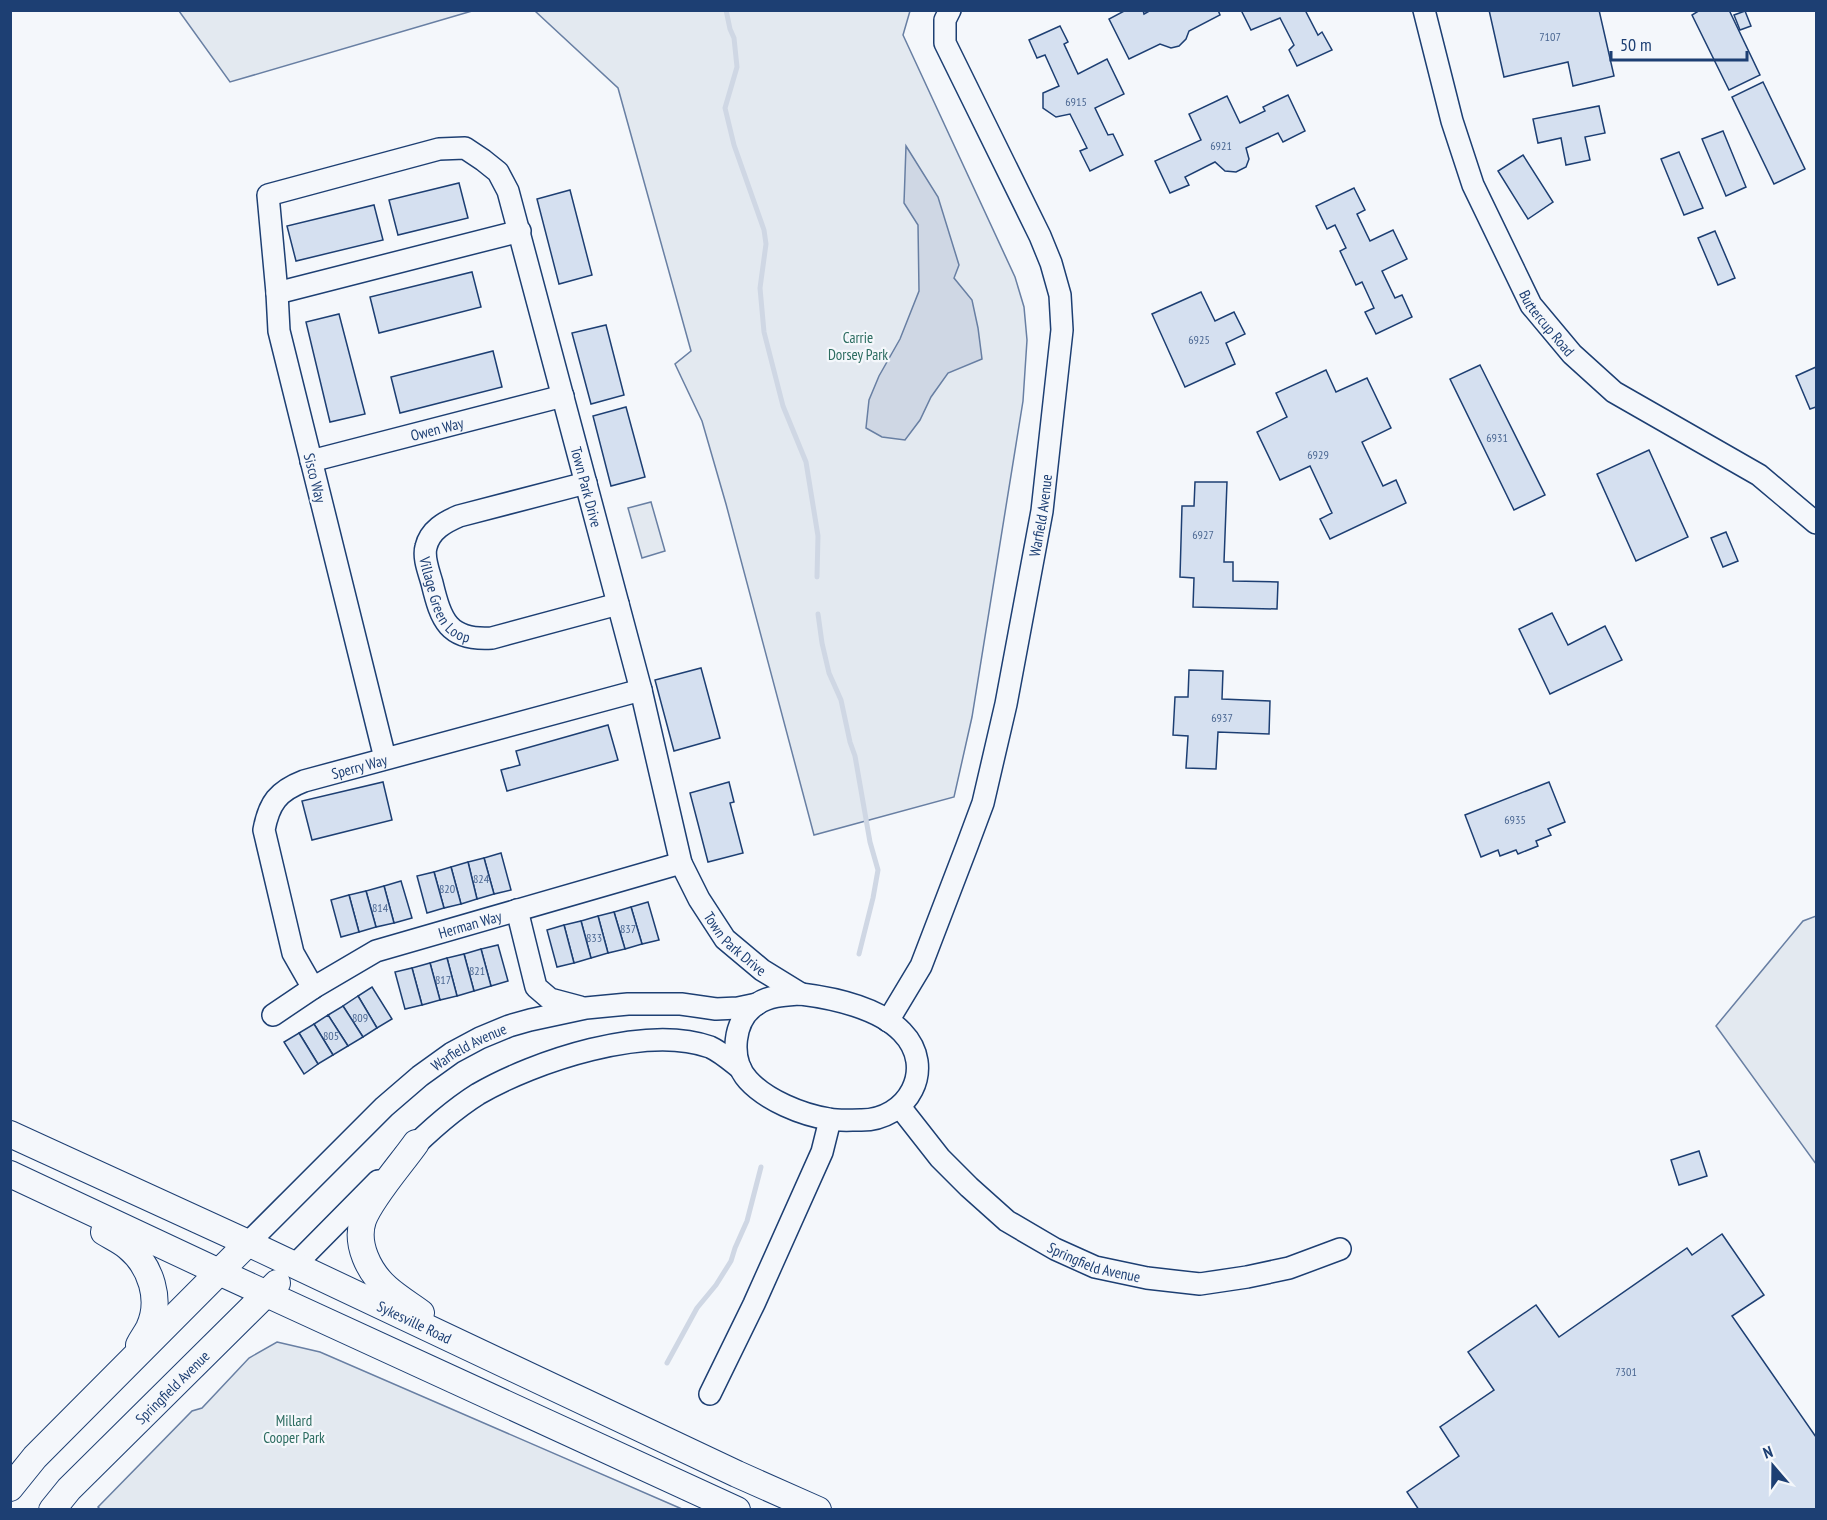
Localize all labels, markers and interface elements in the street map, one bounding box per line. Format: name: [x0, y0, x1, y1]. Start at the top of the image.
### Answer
scale bar: [1611, 24, 1748, 62]
house number: 7107: [1539, 29, 1561, 44]
text: 50 m: [1620, 33, 1652, 56]
house number: 6915: [1065, 94, 1087, 109]
house number: 6921: [1210, 138, 1232, 153]
street label: Buttercup Road: [1516, 287, 1579, 360]
park label: Carrie Dorsey Park: [828, 328, 888, 364]
house number: 6925: [1188, 332, 1210, 347]
street label: Owen Way: [408, 413, 466, 444]
house number: 6931: [1486, 430, 1508, 445]
street label: Town Park Drive: [567, 444, 607, 529]
house number: 6929: [1307, 447, 1329, 462]
street label: Sisco Way: [300, 451, 330, 505]
street label: Warfield Avenue: [1024, 473, 1056, 558]
house number: 6927: [1192, 527, 1214, 542]
street label: Village Green Loop: [416, 554, 472, 646]
house number: 6937: [1211, 710, 1233, 725]
street label: Sperry Way: [329, 749, 389, 783]
house number: 6935: [1504, 812, 1526, 827]
house number: 824: [473, 871, 490, 886]
house number: 820: [439, 881, 455, 896]
house number: 814: [372, 900, 389, 915]
street label: Herman Way: [436, 906, 504, 942]
street label: Town Park Drive: [700, 908, 770, 980]
house number: 837: [620, 921, 636, 936]
house number: 833: [586, 930, 602, 945]
house number: 821: [469, 963, 485, 978]
house number: 817: [435, 972, 451, 987]
house number: 809: [352, 1010, 368, 1025]
street label: Warfield Avenue: [427, 1019, 509, 1075]
house number: 805: [323, 1028, 339, 1043]
street label: Springfield Avenue: [1044, 1237, 1142, 1286]
street label: Sykesville Road: [374, 1296, 455, 1347]
street label: Springfield Avenue: [131, 1346, 213, 1428]
house number: 7301: [1615, 1364, 1637, 1379]
park label: Millard Cooper Park: [263, 1411, 325, 1447]
north arrow: [1743, 1436, 1803, 1496]
text: N: [1760, 1441, 1775, 1463]

